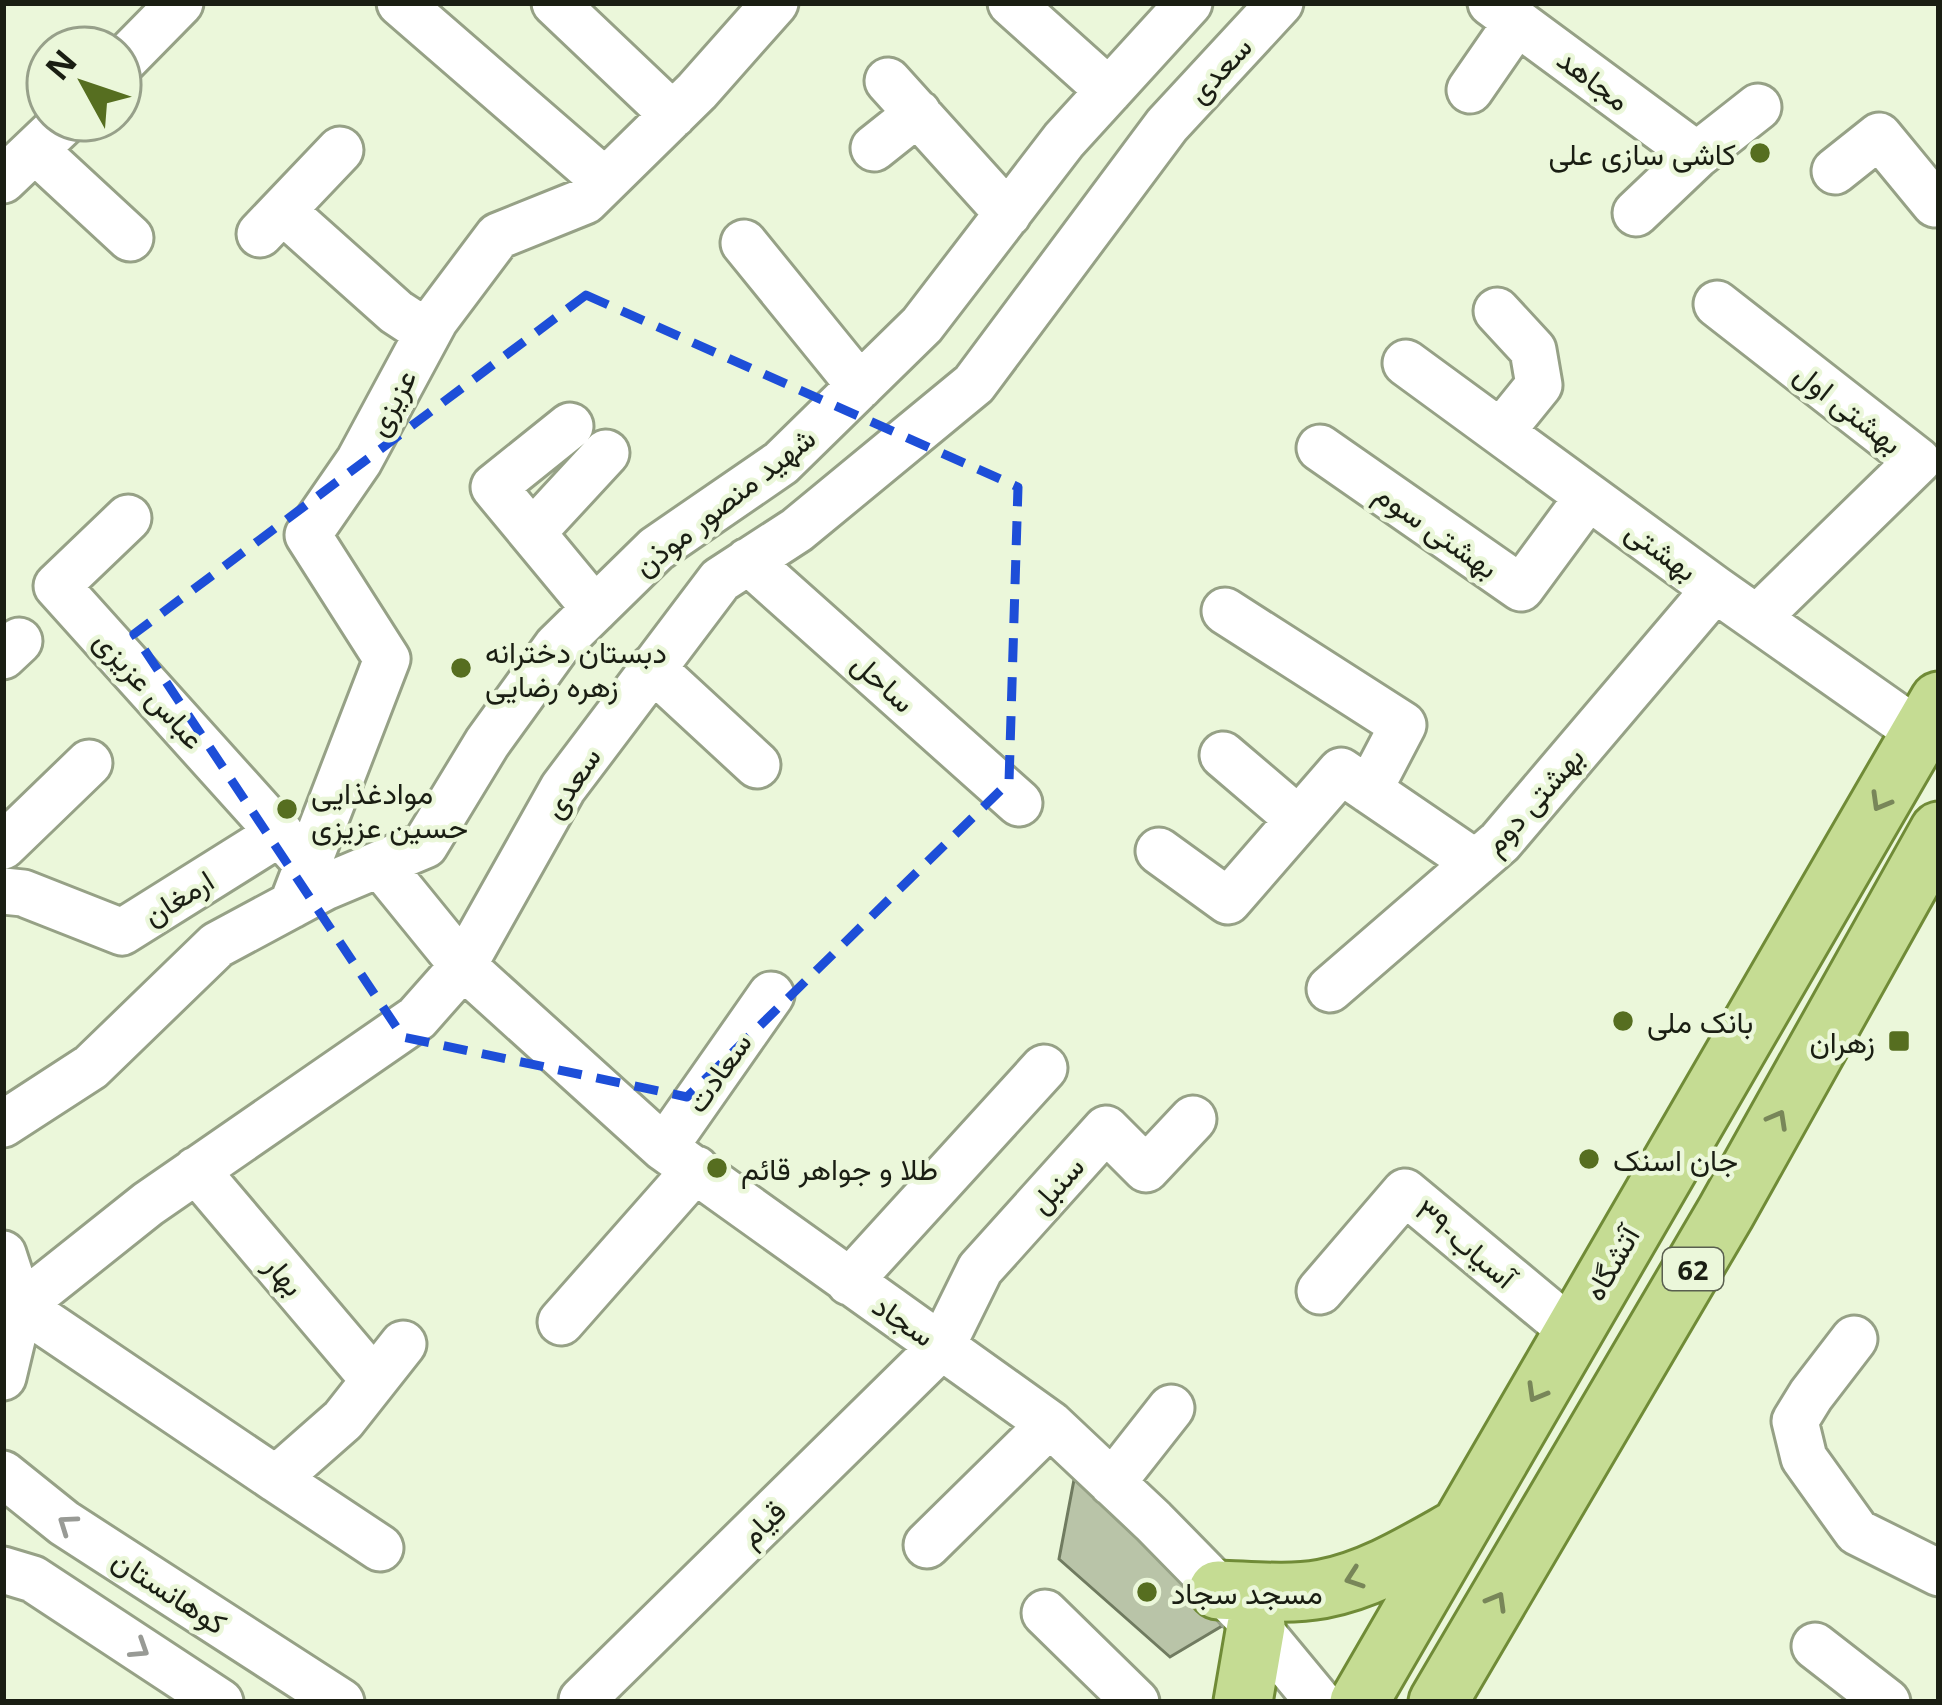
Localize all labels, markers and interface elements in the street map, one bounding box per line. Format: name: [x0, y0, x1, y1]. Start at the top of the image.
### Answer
north arrow: [24, 24, 144, 144]
street label: سعدی: [1177, 27, 1261, 111]
street label: مجاهد: [1549, 38, 1639, 120]
text: N: [35, 40, 86, 89]
place label: کاشی سازی علی: [1549, 133, 1736, 174]
marker: کاشی سازی علی: [1747, 140, 1773, 166]
street label: بهشتی اول: [1786, 353, 1912, 463]
street label: عزیزی: [356, 361, 426, 443]
street label: شهید منصور موذن: [624, 417, 824, 585]
street label: بهشتی سوم: [1367, 472, 1507, 588]
street label: بهشتی: [1618, 510, 1706, 590]
street label: عباس عزیزی: [85, 620, 215, 758]
place label: دبستان دخترانه زهره رضایی: [485, 631, 667, 706]
street label: ساحل: [844, 643, 924, 721]
marker: دبستان دخترانه زهره رضایی: [448, 655, 474, 681]
street label: بهشتی دوم: [1473, 737, 1593, 863]
street label: سعدی: [532, 738, 610, 826]
place label: موادغذایی حسین عزیزی: [311, 772, 468, 847]
one-way arrow: [1871, 789, 1894, 811]
marker: موادغذایی حسین عزیزی: [274, 796, 300, 822]
street label: ارمغان: [135, 859, 221, 935]
place label: بانک ملی: [1647, 1001, 1753, 1042]
marker: بانک ملی: [1610, 1008, 1636, 1034]
place label: زهران: [1809, 1021, 1875, 1062]
street label: سعادت: [676, 1024, 760, 1120]
marker: زهران: [1886, 1028, 1912, 1054]
one-way arrow: [1764, 1110, 1787, 1132]
place label: جان اسنک: [1613, 1139, 1738, 1180]
street label: سنبل: [1019, 1146, 1093, 1222]
marker: جان اسنک: [1576, 1146, 1602, 1172]
place label: طلا و جواهر قائم: [741, 1148, 938, 1189]
marker: طلا و جواهر قائم: [704, 1155, 730, 1181]
street label: ۳۹-آسیاب: [1407, 1189, 1527, 1298]
street label: آتشگاه: [1573, 1217, 1650, 1308]
street label: بهار: [255, 1245, 314, 1304]
road number: 62: [1663, 1248, 1723, 1290]
street label: سجاد: [865, 1284, 943, 1356]
one-way arrow: [1528, 1381, 1551, 1402]
street label: قیام: [730, 1491, 794, 1555]
one-way arrow: [58, 1516, 80, 1538]
street label: کوهانستان: [105, 1539, 235, 1643]
one-way arrow: [1344, 1564, 1365, 1589]
place label: مسجد سجاد: [1171, 1572, 1323, 1613]
marker: مسجد سجاد: [1134, 1579, 1160, 1605]
one-way arrow: [1483, 1592, 1506, 1614]
one-way arrow: [126, 1635, 148, 1657]

